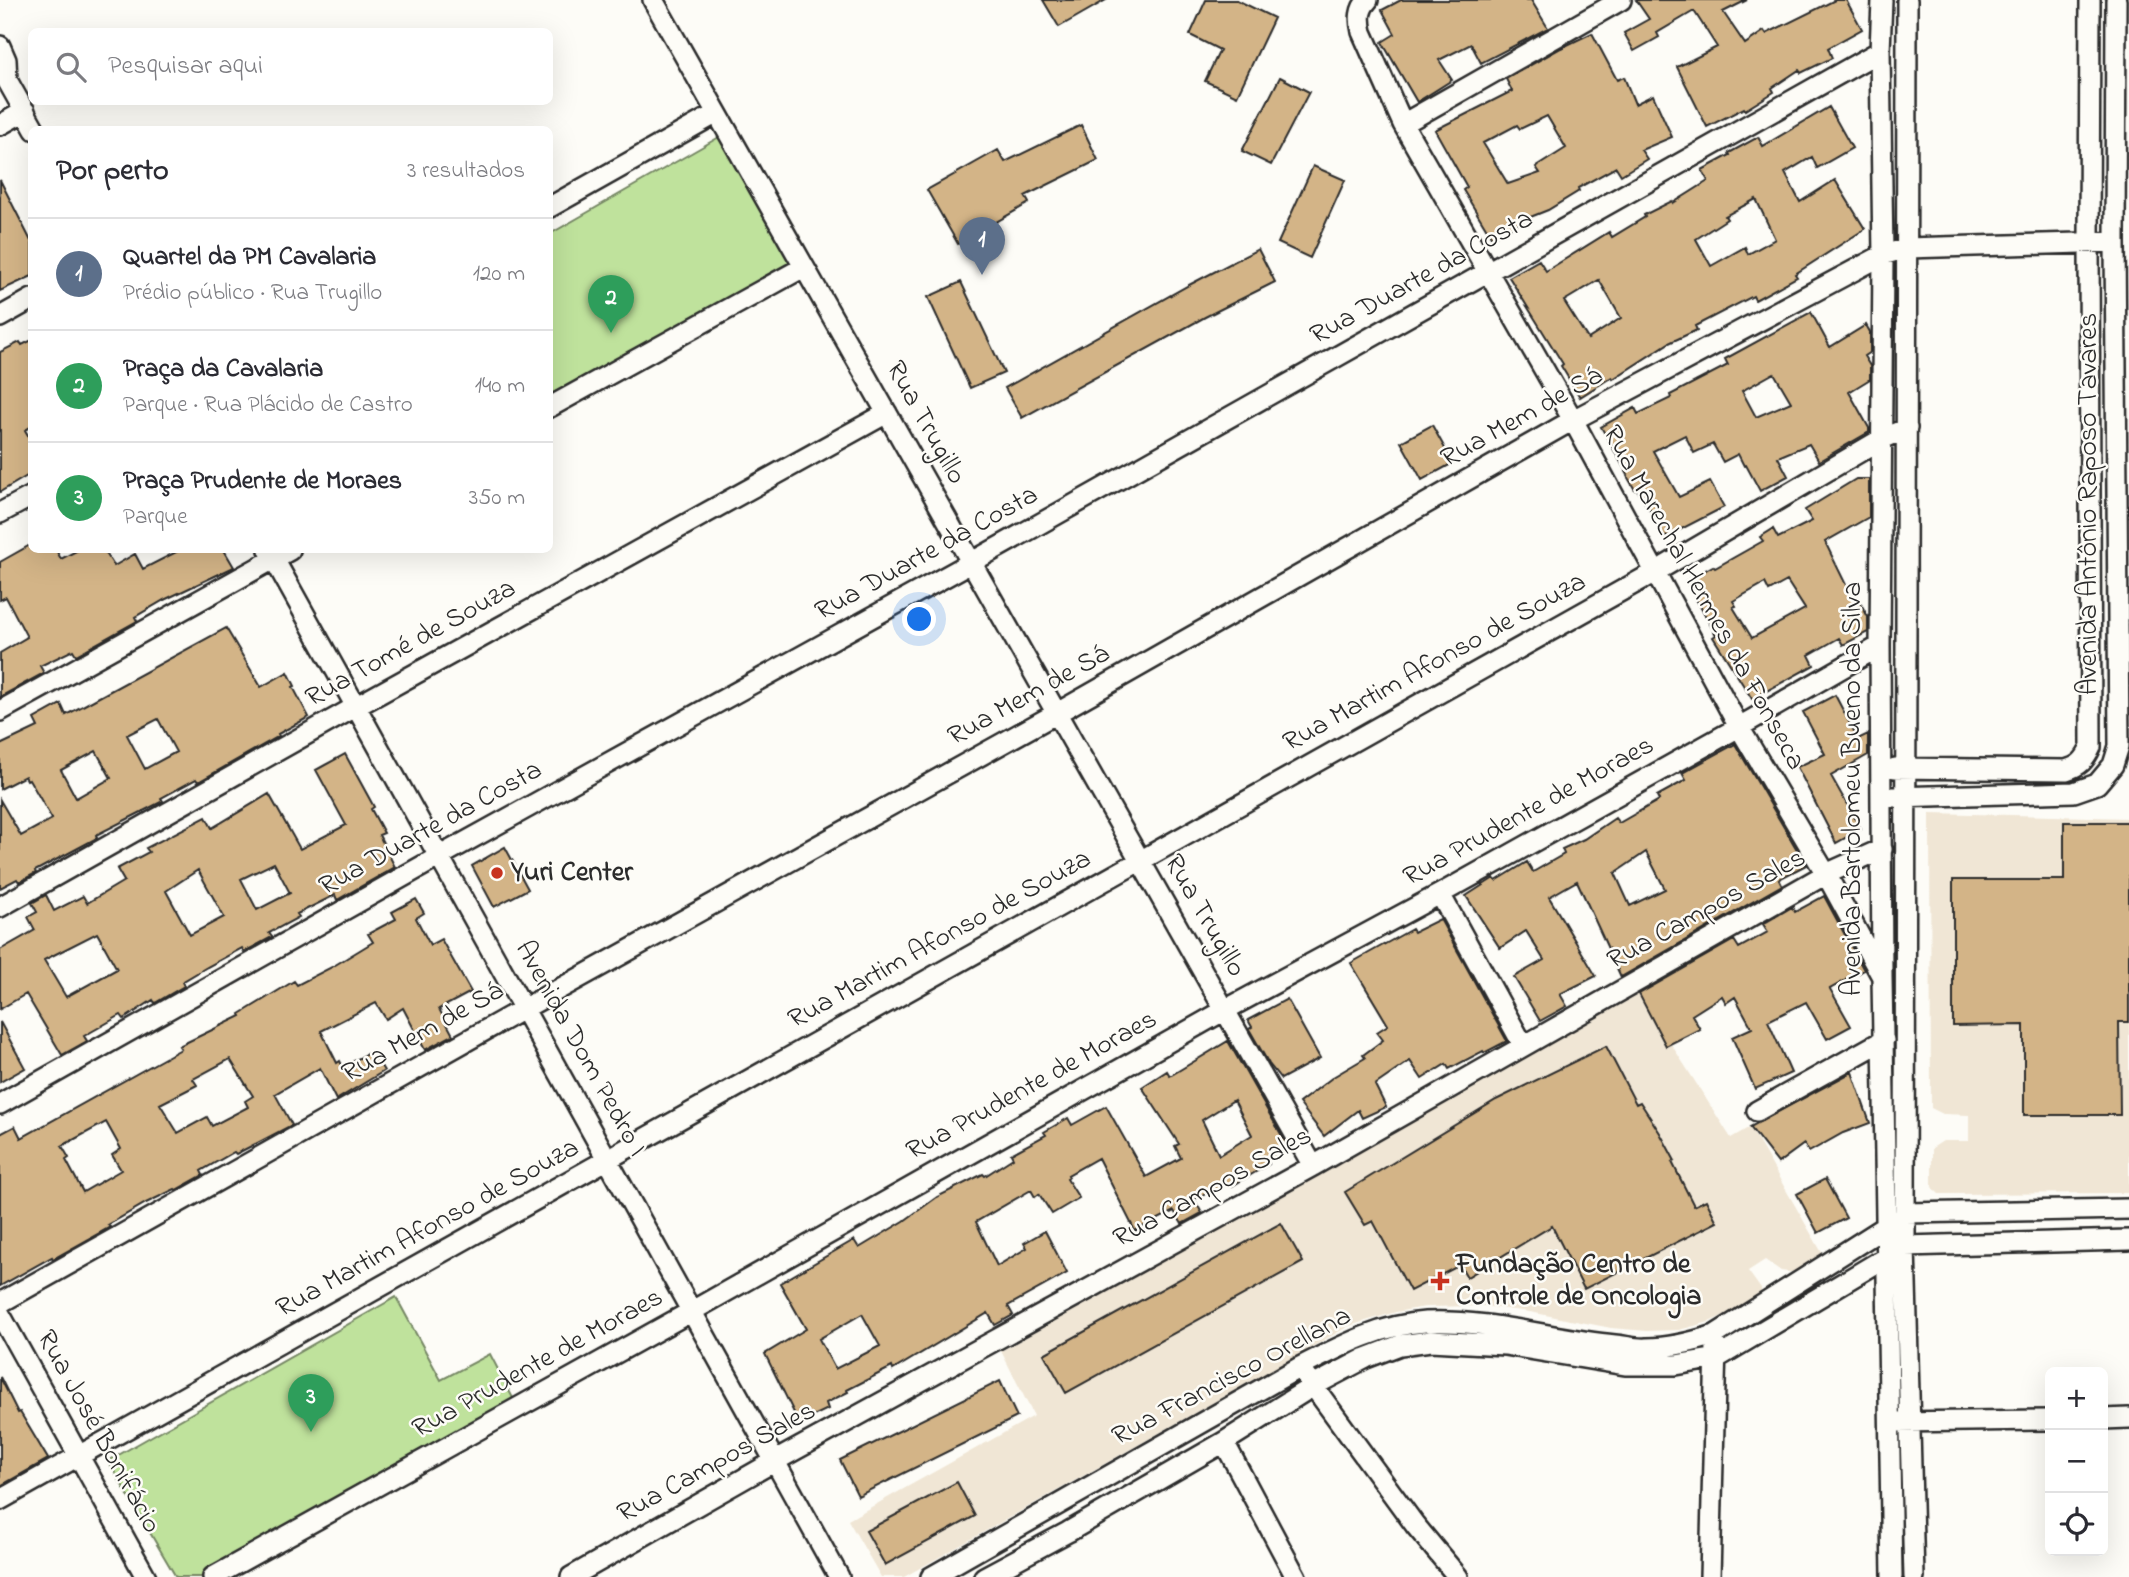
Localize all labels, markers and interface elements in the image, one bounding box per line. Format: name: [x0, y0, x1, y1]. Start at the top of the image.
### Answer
search box: [28, 28, 553, 105]
icon: search: [52, 48, 90, 86]
text: Pesquisar aqui: [108, 48, 263, 86]
text: Por perto: [56, 150, 169, 194]
text: 3 resultados: [407, 155, 525, 188]
street label: Rua Duarte da Costa: [1303, 200, 1541, 356]
pin: 1: [959, 217, 1005, 275]
text: Quartel da PM Cavalaria: [123, 239, 376, 277]
text: 1: [75, 258, 83, 291]
text: 120 m: [473, 258, 525, 291]
pin: 2: [588, 275, 634, 333]
text: Prédio público · Rua Trugillo: [123, 277, 382, 310]
street label: Avenida Antônio Raposo Tavares: [2069, 313, 2110, 695]
text: Praça da Cavalaria: [123, 351, 323, 389]
street label: Rua Trugillo: [874, 354, 976, 492]
street label: Rua Mem de Sá: [1434, 357, 1610, 479]
text: 2: [73, 370, 85, 403]
text: 140 m: [475, 370, 525, 403]
text: Parque · Rua Plácido de Castro: [123, 389, 413, 422]
street label: Rua Marechal Hermes da Fonseca: [1591, 418, 1815, 778]
text: Praça Prudente de Moraes: [123, 463, 402, 501]
street label: Rua Duarte da Costa: [808, 476, 1046, 632]
text: 3: [74, 482, 84, 515]
text: 350 m: [469, 482, 525, 515]
text: Parque: [123, 501, 187, 534]
street label: Rua Martim Afonso de Souza: [1276, 562, 1594, 764]
street label: Rua Tomé de Souza: [298, 569, 524, 719]
street label: Avenida Bartolomeu Bueno da Silva: [1833, 582, 1874, 996]
your location: [902, 602, 936, 636]
street label: Rua Mem de Sá: [941, 635, 1117, 757]
street label: Rua Prudente de Moraes: [1396, 726, 1662, 898]
street label: Rua Duarte da Costa: [312, 751, 550, 907]
street label: Rua Campos Sales: [1600, 838, 1814, 982]
street label: Rua Martim Afonso de Souza: [781, 839, 1099, 1041]
street label: Rua Trugillo: [1152, 847, 1256, 985]
place label: Yuri Center: [510, 853, 634, 894]
marker: Yuri Center: [489, 865, 505, 881]
street label: Avenida Dom Pedro I: [503, 933, 657, 1165]
street label: Rua Mem de Sá: [335, 972, 511, 1094]
street label: Rua Prudente de Moraes: [899, 1000, 1165, 1172]
street label: Rua Campos Sales: [1106, 1116, 1320, 1260]
street label: Rua Martim Afonso de Souza: [269, 1128, 587, 1330]
place label: Fundação Centro de Controle de Oncologia: [1454, 1245, 1701, 1319]
marker: Fundação Centro de Controle de Oncologia: [1430, 1271, 1450, 1291]
street label: Rua Prudente de Moraes: [405, 1278, 671, 1450]
street label: Rua Francisco Orellana: [1105, 1296, 1359, 1458]
street label: Rua José Bonifácio: [25, 1323, 171, 1541]
map controls: [2045, 1367, 2108, 1556]
button: +: [2045, 1367, 2108, 1430]
pin: 3: [288, 1374, 334, 1432]
street label: Rua Campos Sales: [610, 1391, 824, 1535]
button: −: [2045, 1430, 2108, 1493]
button: locate: [2045, 1493, 2108, 1556]

